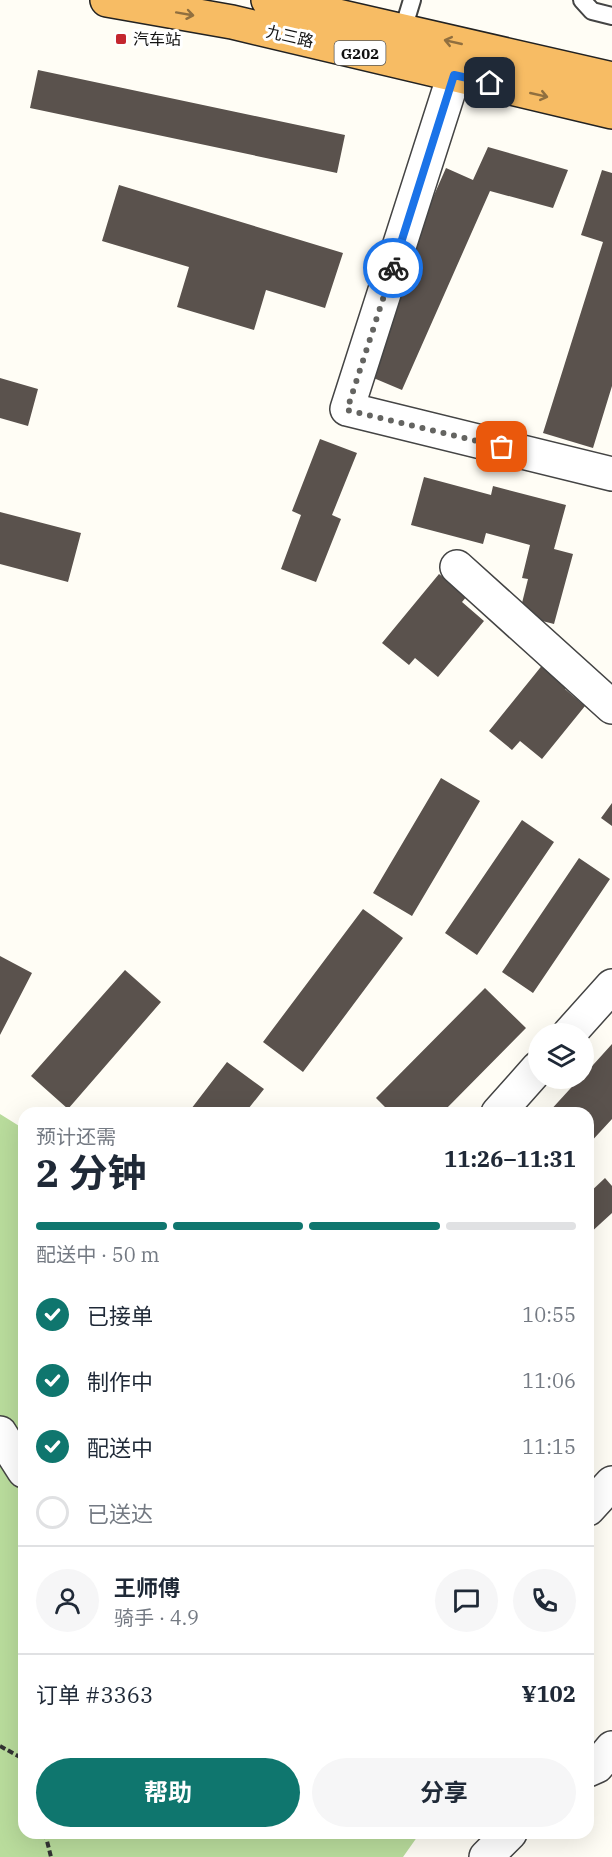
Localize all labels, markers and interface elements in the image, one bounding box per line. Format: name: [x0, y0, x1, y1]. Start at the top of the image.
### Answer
one-way arrow: [175, 9, 194, 20]
street label: 九三路: [264, 21, 316, 51]
place label: 汽车站: [133, 29, 181, 49]
marker: 汽车站: [114, 32, 128, 46]
one-way arrow: [443, 36, 463, 47]
road number: G202: [334, 41, 386, 65]
pin: [464, 57, 515, 108]
icon: home: [473, 66, 506, 99]
one-way arrow: [529, 89, 548, 101]
courier: [363, 238, 423, 298]
icon: bike: [377, 252, 410, 285]
pin: [476, 421, 527, 472]
icon: bag: [485, 430, 518, 463]
map controls: [528, 1023, 594, 1089]
button: layers: [528, 1023, 594, 1089]
text: 预计还需: [36, 1123, 116, 1150]
text: 11:26–11:31: [444, 1144, 576, 1173]
text: 2 分钟: [36, 1147, 146, 1198]
text: 配送中 · 50 m: [36, 1241, 159, 1268]
icon: check: [36, 1298, 69, 1331]
text: 已接单: [87, 1301, 153, 1330]
text: 10:55: [522, 1301, 576, 1328]
icon: check: [36, 1364, 69, 1397]
text: 制作中: [87, 1367, 153, 1396]
text: 11:06: [522, 1367, 576, 1394]
icon: check: [36, 1430, 69, 1463]
text: 配送中: [87, 1433, 153, 1462]
text: 11:15: [522, 1433, 576, 1460]
text: 已送达: [87, 1499, 153, 1528]
button: person: [36, 1569, 99, 1632]
button: chat: [435, 1569, 498, 1632]
button: phone: [513, 1569, 576, 1632]
text: 王师傅: [114, 1573, 180, 1602]
text: 骑手 · 4.9: [114, 1604, 199, 1631]
text: ¥102: [521, 1679, 576, 1708]
text: 订单 #3363: [36, 1680, 153, 1709]
button: 帮助: [36, 1758, 300, 1827]
button: 分享: [312, 1758, 576, 1827]

